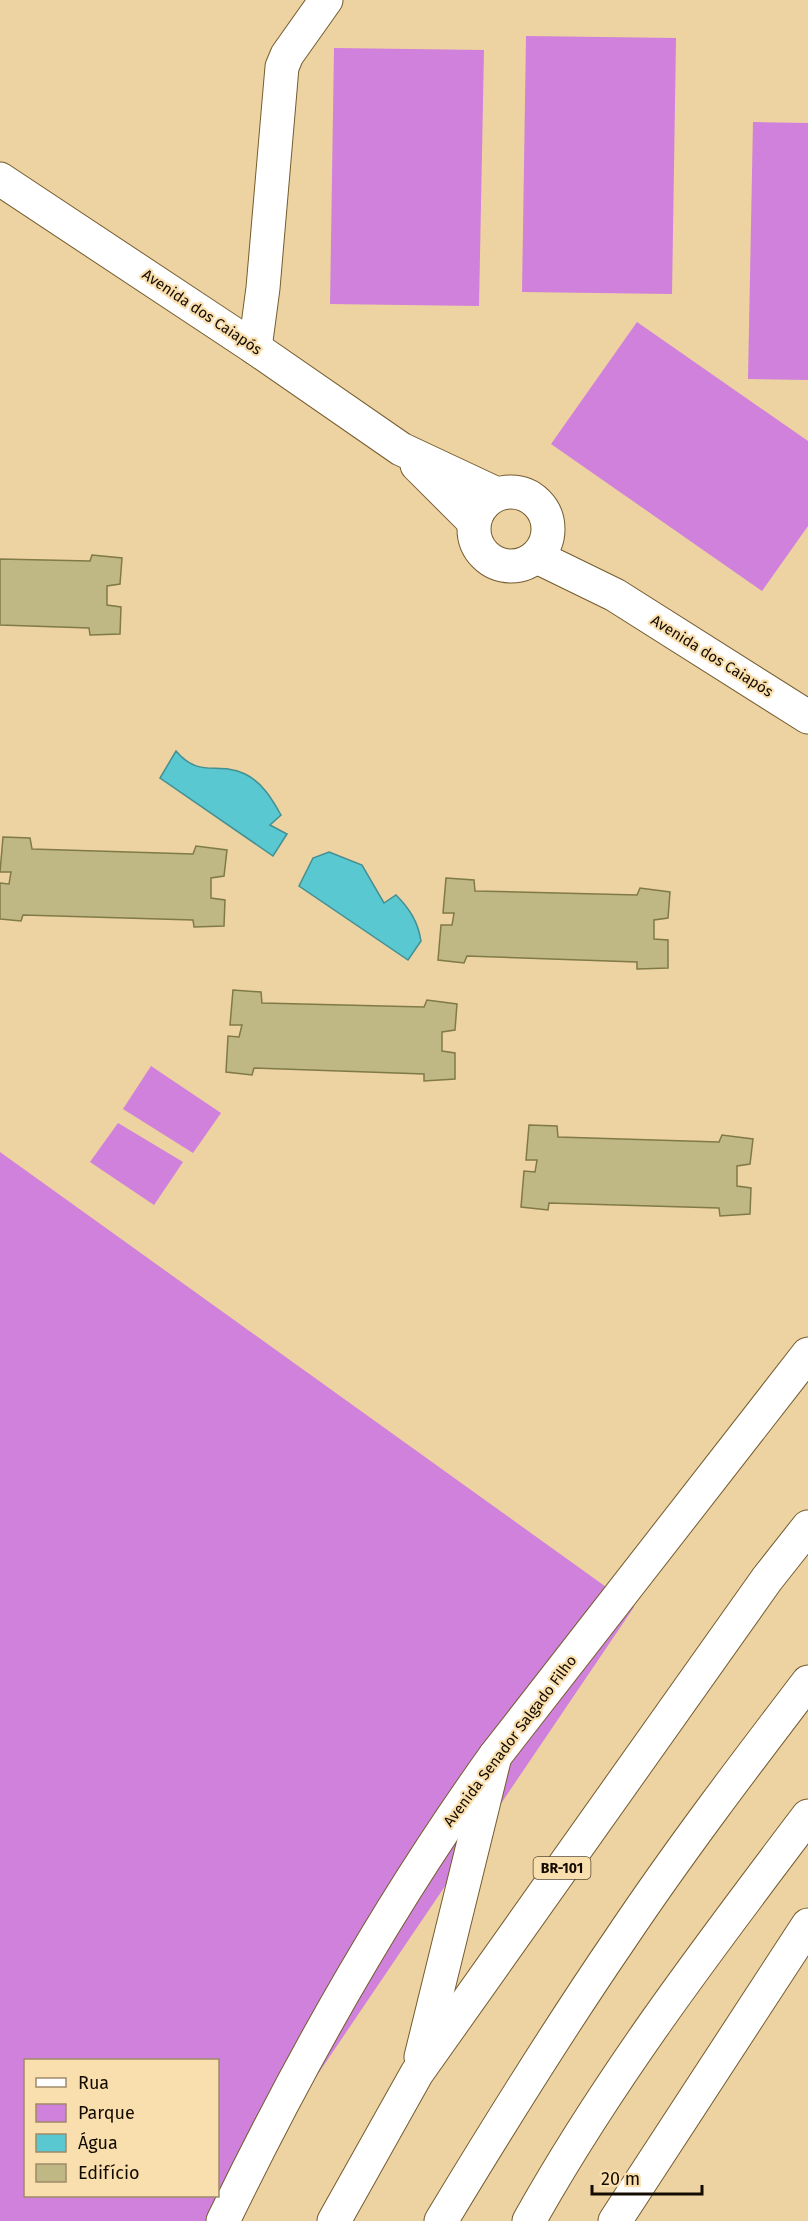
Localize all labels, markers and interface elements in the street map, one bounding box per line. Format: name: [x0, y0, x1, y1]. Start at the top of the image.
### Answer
street label: Avenida dos Caiapós: [139, 265, 265, 359]
street label: Avenida dos Caiapós: [648, 611, 776, 701]
street label: Avenida Senador Salgado Filho: [440, 1652, 580, 1830]
road number: BR-101: [534, 1857, 590, 1879]
legend: [24, 2059, 219, 2197]
text: Rua: [78, 2072, 109, 2094]
text: Parque: [78, 2102, 135, 2124]
text: Água: [78, 2131, 118, 2154]
scale bar: [592, 2158, 702, 2196]
text: Edifício: [78, 2162, 140, 2184]
text: 20 m: [601, 2168, 640, 2190]

